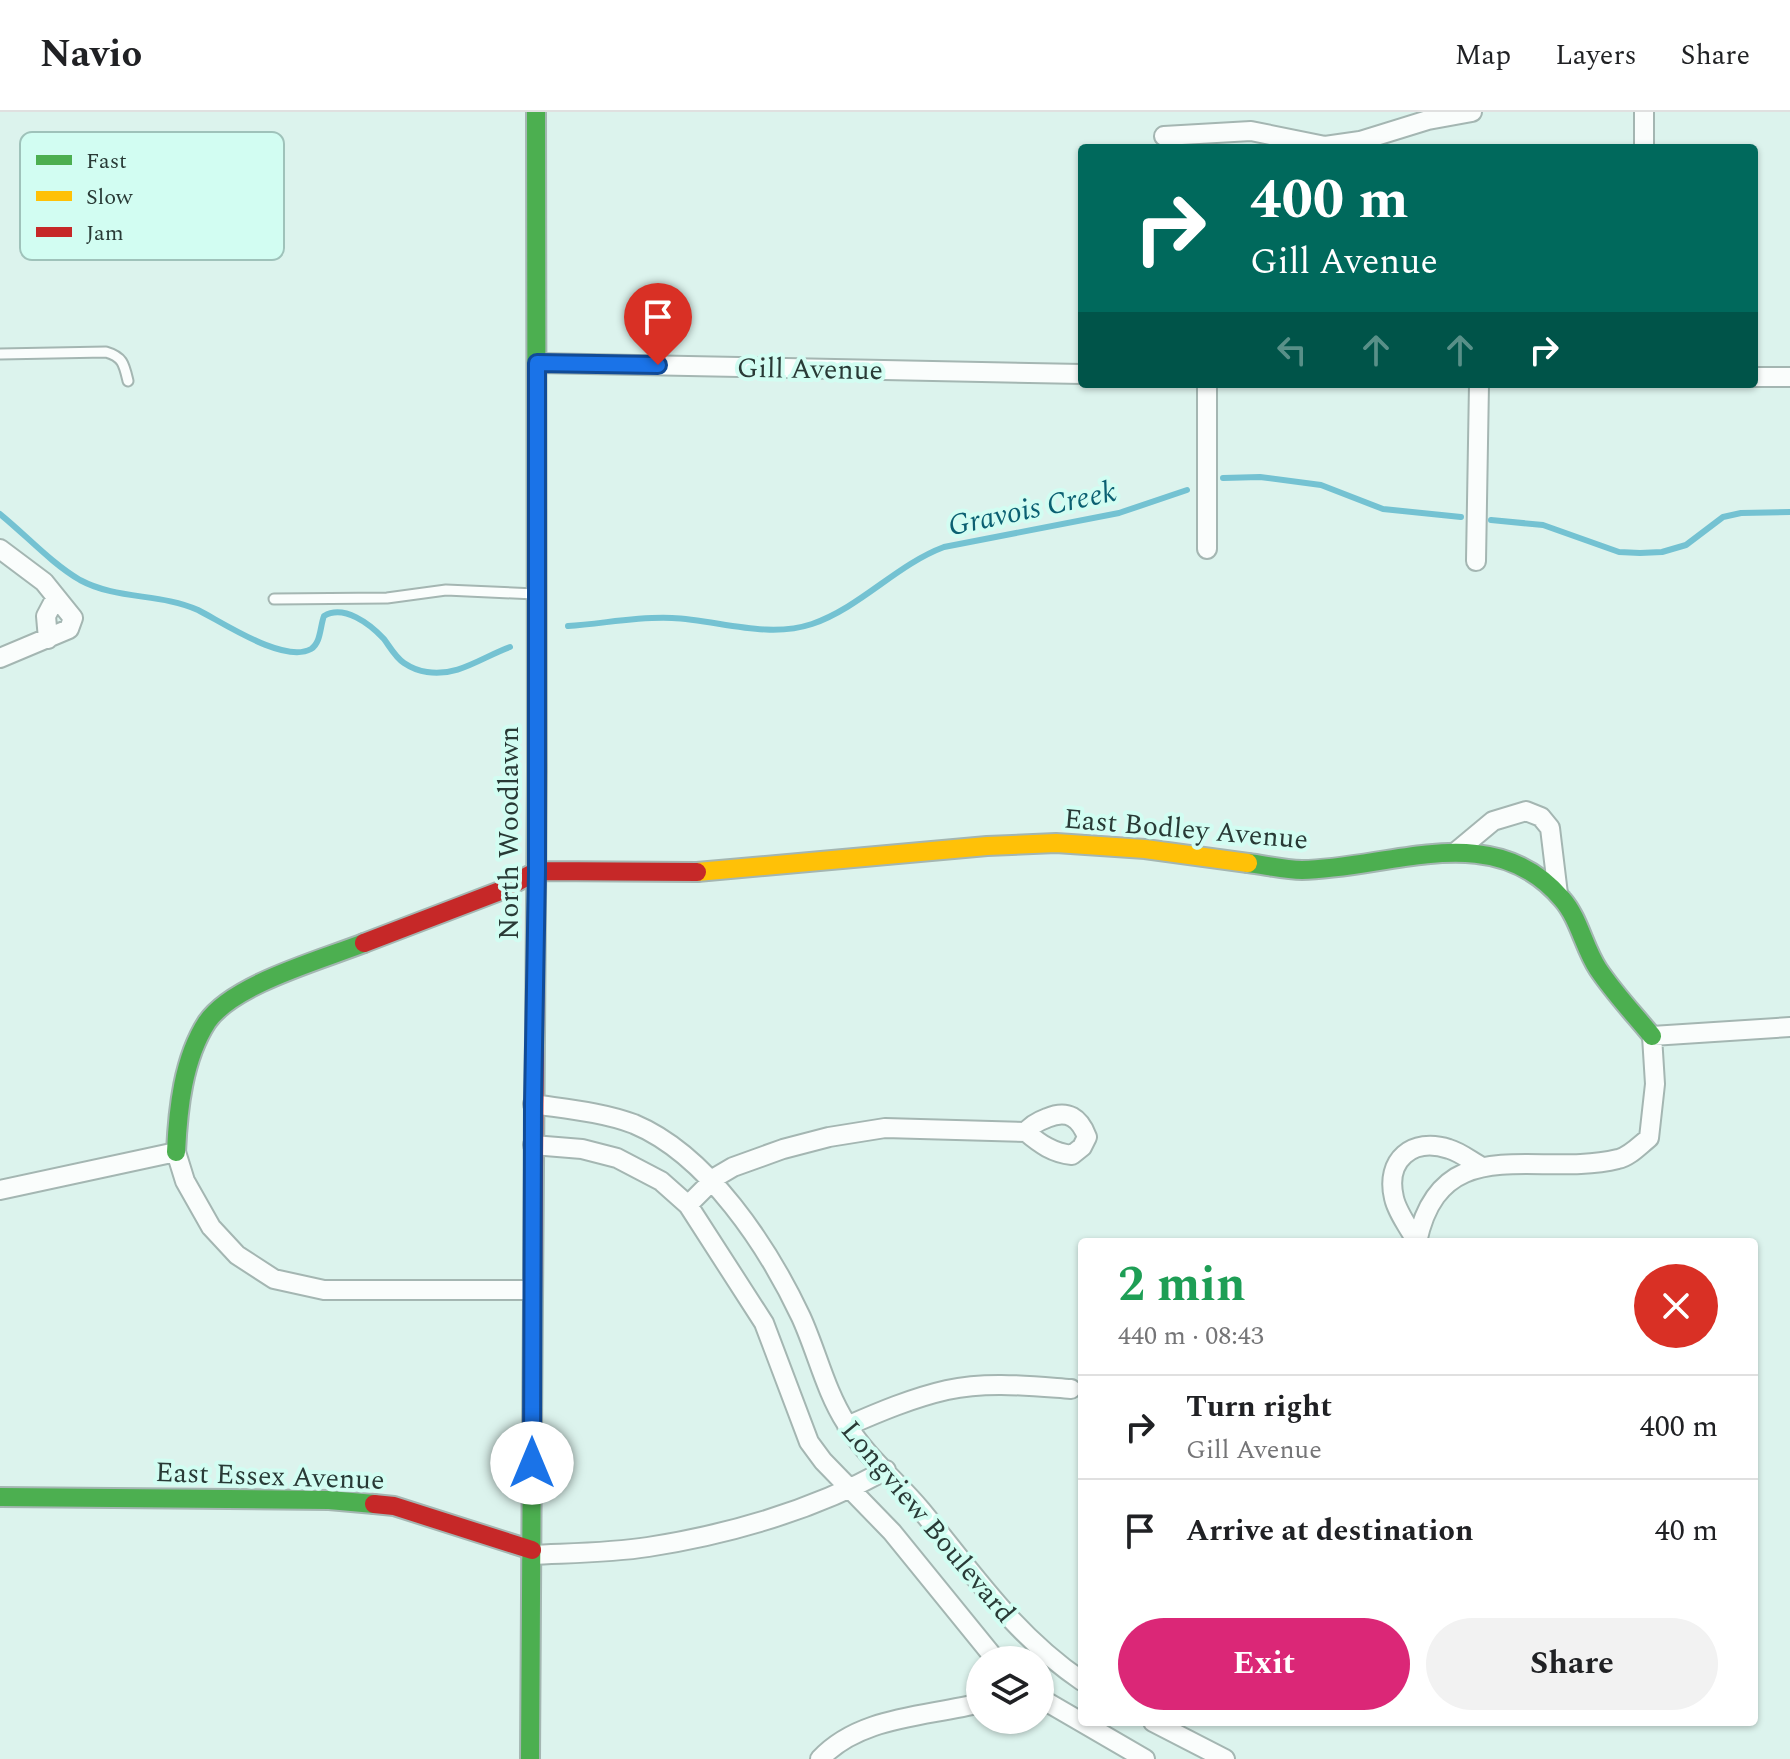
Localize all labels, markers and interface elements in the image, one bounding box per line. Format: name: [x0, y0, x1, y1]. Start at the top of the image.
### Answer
text: Navio: [40, 26, 142, 84]
text: Map: [1455, 34, 1511, 77]
text: Layers: [1555, 34, 1637, 77]
text: Share: [1681, 34, 1750, 77]
legend: [20, 132, 284, 260]
text: Fast: [86, 145, 127, 178]
text: 400 m: [1250, 158, 1409, 243]
icon: right: [1118, 176, 1222, 280]
text: Slow: [86, 181, 134, 214]
text: Jam: [86, 217, 124, 250]
text: Gill Avenue: [1250, 235, 1438, 290]
pin: [624, 283, 692, 365]
icon: arrive: [636, 295, 680, 339]
icon: left: [1270, 328, 1314, 372]
icon: ahead: [1354, 328, 1398, 372]
icon: ahead: [1438, 328, 1482, 372]
icon: right: [1522, 328, 1566, 372]
street label: Gill Avenue: [737, 347, 883, 392]
water label: Gravois Creek: [944, 469, 1121, 549]
street label: North Woodlawn: [488, 726, 531, 940]
street label: East Bodley Avenue: [1062, 797, 1310, 862]
text: 2 min: [1118, 1249, 1246, 1322]
button: close: [1634, 1264, 1718, 1348]
text: 440 m · 08:43: [1118, 1316, 1264, 1356]
text: Turn right: [1186, 1384, 1332, 1430]
text: 400 m: [1640, 1404, 1718, 1450]
icon: right: [1118, 1405, 1162, 1449]
street label: Longview Boulevard: [830, 1411, 1026, 1633]
position arrow: [490, 1421, 574, 1505]
text: Gill Avenue: [1186, 1430, 1322, 1470]
street label: East Essex Avenue: [155, 1451, 385, 1502]
text: Arrive at destination: [1186, 1508, 1473, 1554]
text: 40 m: [1655, 1508, 1718, 1554]
icon: arrive: [1118, 1509, 1162, 1553]
button: Exit: [1118, 1618, 1410, 1710]
button: Share: [1426, 1618, 1718, 1710]
map controls: [966, 1646, 1054, 1734]
button: layers: [966, 1646, 1054, 1734]

